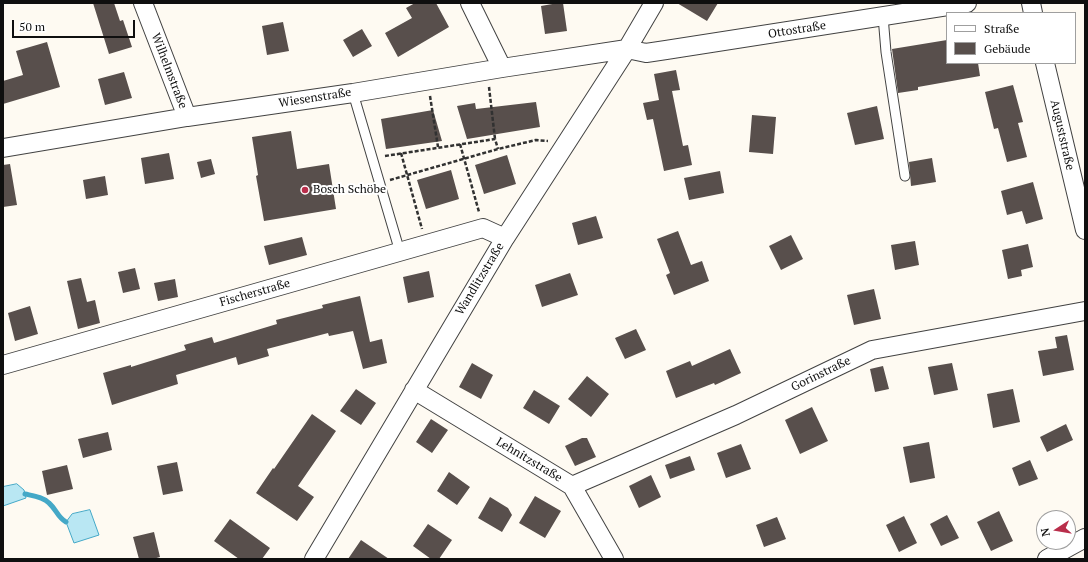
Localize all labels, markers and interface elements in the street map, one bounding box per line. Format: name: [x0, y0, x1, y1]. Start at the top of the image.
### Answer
scale bar: [14, 12, 137, 38]
legend: [946, 12, 1076, 64]
street label: Ottostraße: [767, 18, 827, 42]
text: 50 m: [19, 19, 45, 34]
text: Straße: [984, 21, 1019, 36]
street label: Wilhelmstraße: [148, 31, 190, 111]
text: Gebäude: [984, 41, 1030, 56]
street label: Wiesenstraße: [278, 85, 352, 111]
street label: Auguststraße: [1047, 98, 1077, 172]
place label: Bosch Schöbe: [313, 183, 386, 197]
marker: Bosch Schöbe: [300, 185, 310, 195]
street label: Wandlitzstraße: [453, 240, 507, 318]
street label: Fischerstraße: [218, 276, 292, 310]
street label: Gorinstraße: [789, 353, 853, 395]
street label: Lehnitzstraße: [493, 435, 565, 485]
north arrow: [1036, 510, 1076, 550]
text: N: [1038, 527, 1053, 538]

